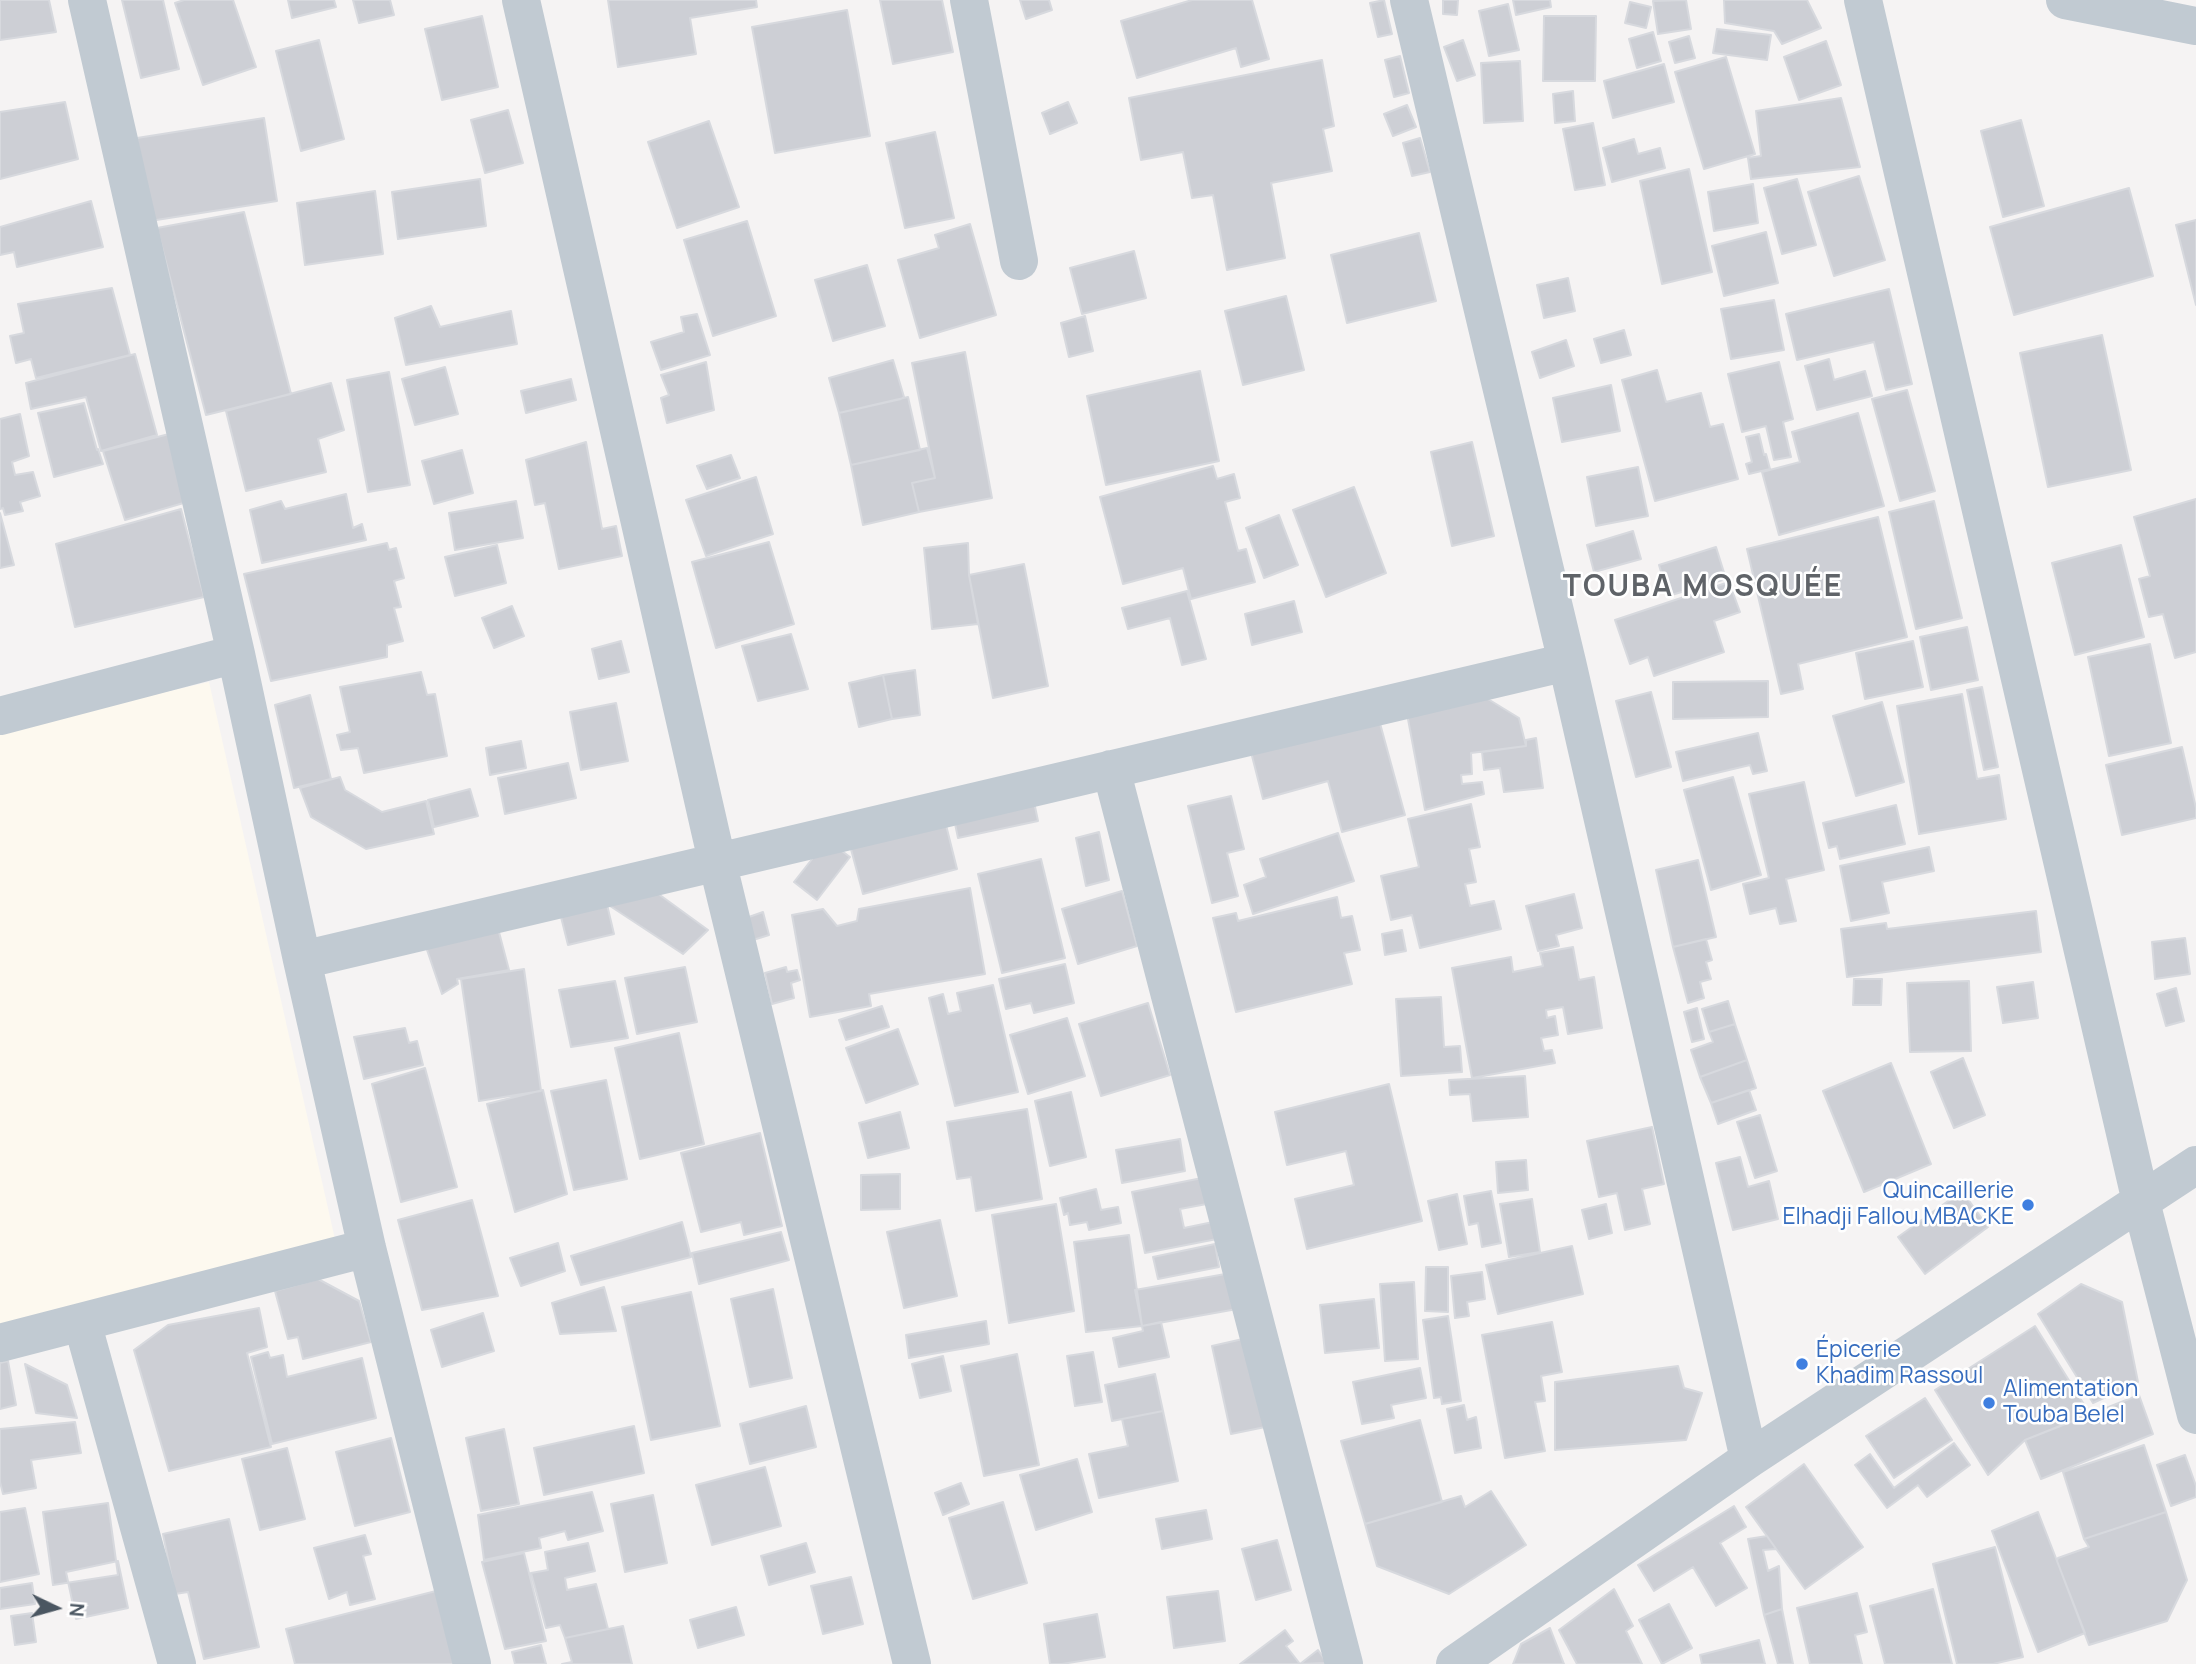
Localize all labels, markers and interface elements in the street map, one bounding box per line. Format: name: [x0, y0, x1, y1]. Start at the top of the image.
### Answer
district label: TOUBA MOSQUÉE: [1564, 570, 1842, 606]
place label: Quincaillerie Elhadji Fallou MBACKE: [1782, 1178, 2014, 1232]
marker: Quincaillerie Elhadji Fallou MBACKE: [2020, 1197, 2036, 1213]
place label: Épicerie Khadim Rassoul: [1816, 1337, 1983, 1391]
marker: Épicerie Khadim Rassoul: [1794, 1356, 1810, 1372]
place label: Alimentation Touba Belel: [2003, 1376, 2138, 1430]
marker: Alimentation Touba Belel: [1981, 1395, 1997, 1411]
north arrow: [21, 1573, 91, 1643]
text: N: [63, 1602, 90, 1618]

